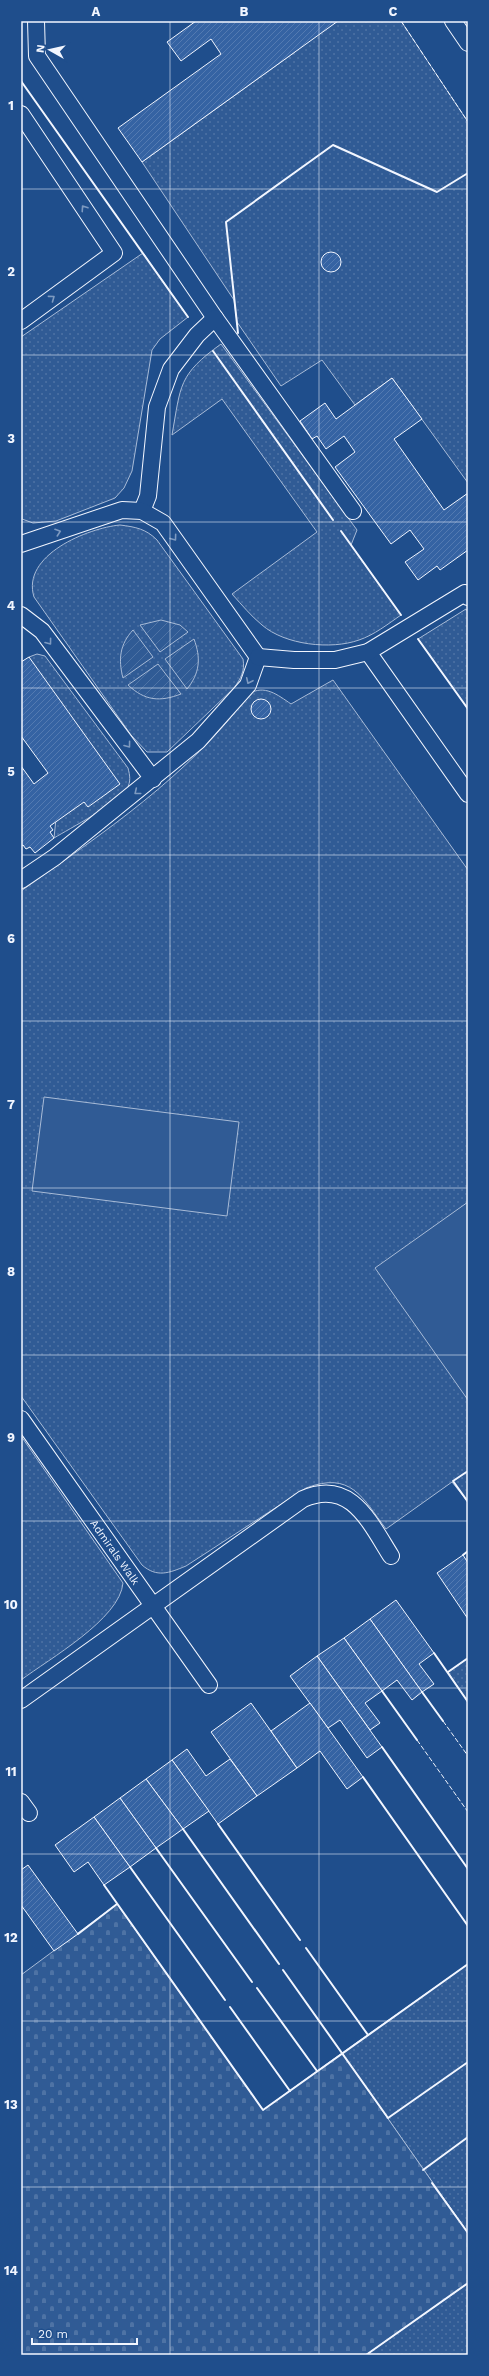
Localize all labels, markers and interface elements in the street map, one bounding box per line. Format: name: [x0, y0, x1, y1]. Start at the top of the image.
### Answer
text: A: [92, 4, 101, 19]
text: B: [240, 4, 249, 19]
text: C: [389, 4, 398, 19]
north arrow: [30, 30, 70, 70]
text: N: [34, 44, 48, 54]
text: 1: [8, 98, 14, 113]
one-way arrow: [81, 205, 89, 212]
text: 2: [7, 264, 15, 279]
one-way arrow: [48, 296, 55, 303]
text: 3: [7, 431, 15, 446]
one-way arrow: [54, 528, 61, 536]
one-way arrow: [169, 533, 176, 540]
text: 4: [7, 598, 16, 613]
one-way arrow: [45, 637, 52, 644]
one-way arrow: [246, 677, 254, 685]
one-way arrow: [123, 741, 130, 748]
text: 5: [7, 764, 15, 779]
one-way arrow: [134, 787, 141, 794]
text: 6: [7, 931, 15, 946]
text: 7: [7, 1097, 15, 1112]
text: 8: [7, 1264, 15, 1279]
text: 9: [7, 1430, 15, 1445]
street label: Admirals Walk: [87, 1517, 142, 1587]
text: 10: [4, 1597, 18, 1612]
text: 11: [5, 1764, 17, 1779]
text: 12: [4, 1930, 18, 1945]
text: 13: [4, 2097, 18, 2112]
text: 14: [4, 2263, 19, 2278]
scale bar: [32, 2320, 137, 2346]
text: 20 m: [38, 2327, 68, 2341]

